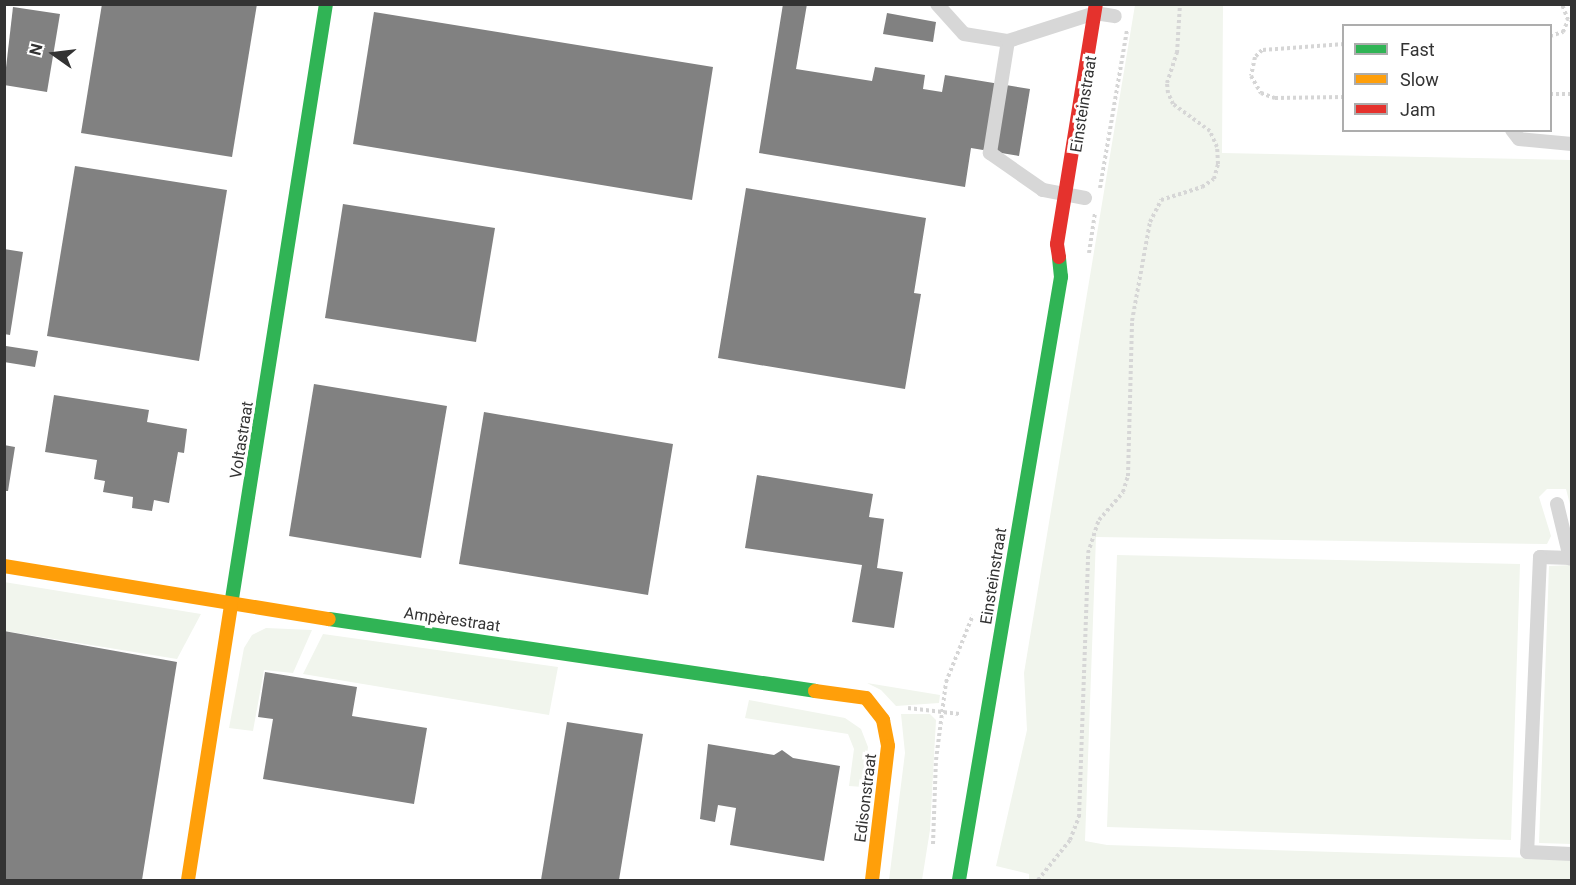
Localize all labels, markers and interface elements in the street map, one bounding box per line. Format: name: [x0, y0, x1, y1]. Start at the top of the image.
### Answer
north arrow: [24, 24, 84, 84]
legend: [1342, 24, 1552, 132]
text: Fast: [1400, 39, 1435, 60]
text: N: [25, 42, 47, 57]
street label: Einsteinstraat: [1067, 54, 1101, 154]
text: Slow: [1400, 69, 1439, 90]
text: Jam: [1400, 99, 1436, 120]
street label: Voltastraat: [226, 400, 258, 480]
street label: Einsteinstraat: [977, 526, 1011, 626]
street label: Ampèrestraat: [403, 604, 501, 636]
street label: Edisonstraat: [851, 753, 881, 843]

